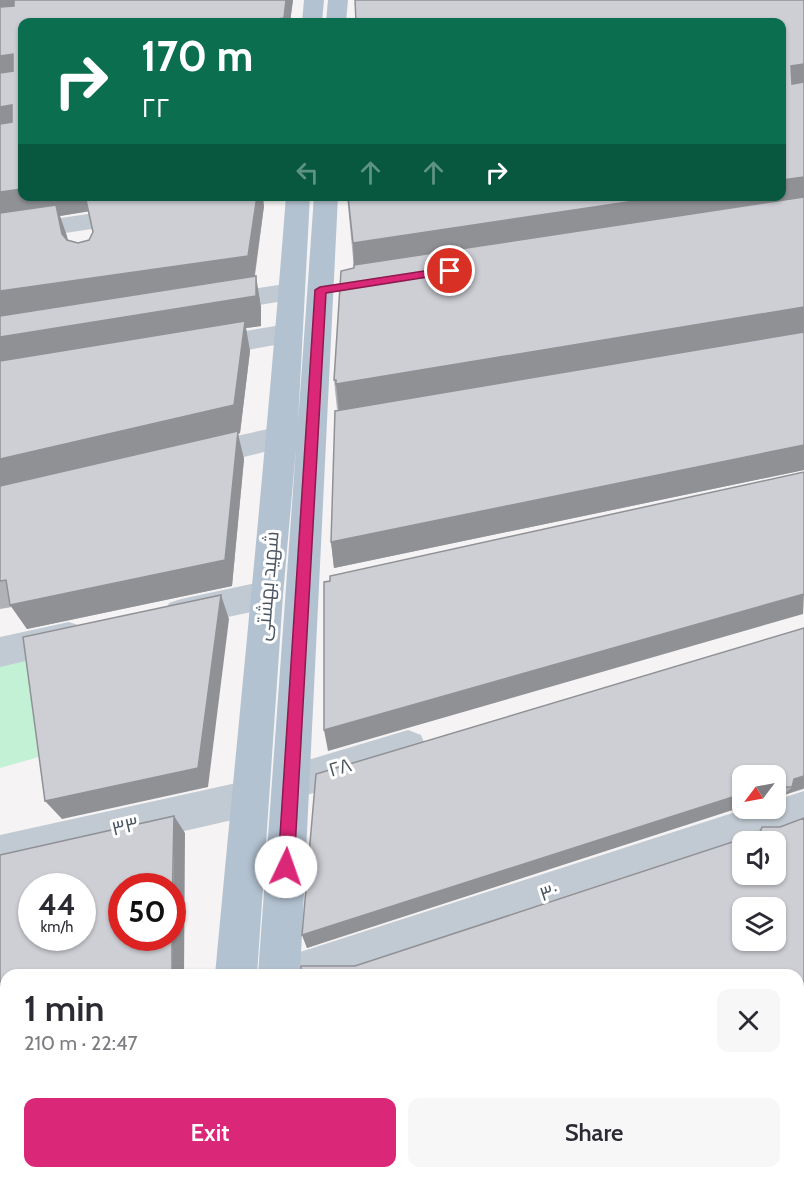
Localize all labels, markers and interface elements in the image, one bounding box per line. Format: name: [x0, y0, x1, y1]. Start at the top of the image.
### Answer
text: 170 m: [141, 30, 253, 82]
icon: right: [42, 42, 120, 120]
text: ۲۲: [141, 91, 169, 124]
icon: left: [291, 156, 324, 189]
icon: ahead: [354, 156, 387, 189]
icon: ahead: [417, 156, 450, 189]
icon: right: [480, 156, 513, 189]
pin: [424, 245, 475, 296]
icon: arrive: [433, 254, 466, 287]
street label: شهید بهشتی: [250, 530, 285, 642]
street label: ۲۸: [326, 752, 354, 782]
north arrow: [732, 765, 786, 819]
map controls: [732, 765, 786, 951]
street label: ۳۳: [109, 811, 141, 841]
button: sound: [732, 831, 786, 885]
position arrow: [254, 835, 318, 899]
speed limit sign: 50: [108, 873, 186, 951]
street label: ۳۰: [536, 878, 562, 906]
text: 44: [38, 886, 76, 923]
button: layers: [732, 897, 786, 951]
text: km/h: [41, 918, 73, 936]
text: 1 min: [24, 986, 104, 1030]
button: close: [717, 989, 780, 1052]
text: 210 m · 22:47: [24, 1031, 138, 1055]
button: Exit: [24, 1098, 396, 1167]
button: Share: [408, 1098, 780, 1167]

